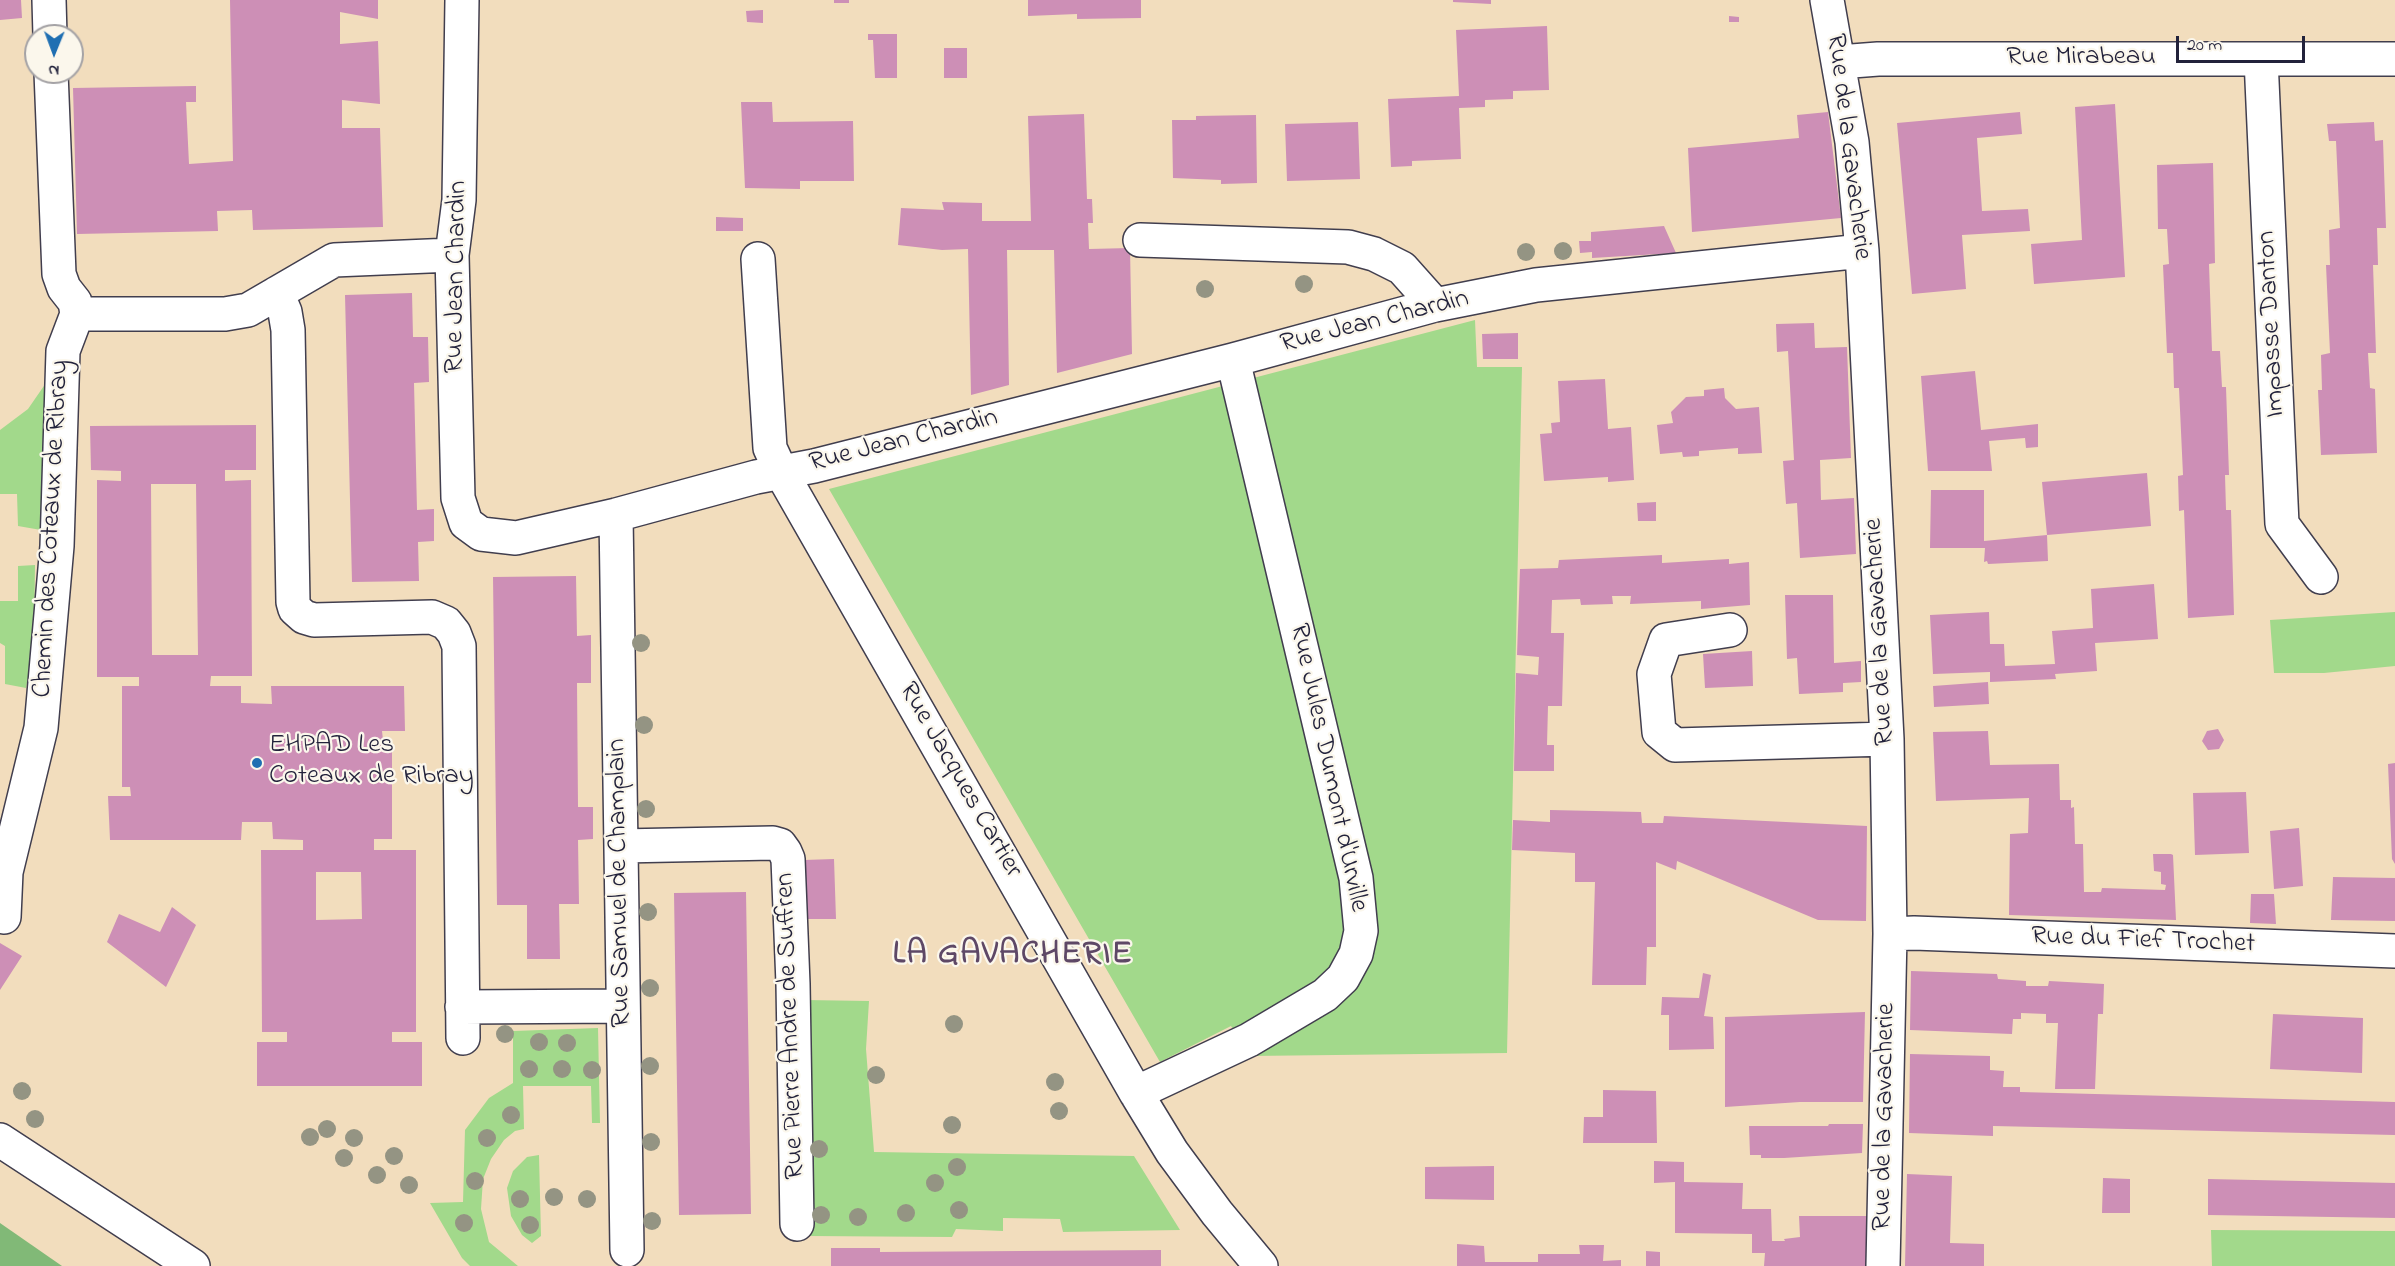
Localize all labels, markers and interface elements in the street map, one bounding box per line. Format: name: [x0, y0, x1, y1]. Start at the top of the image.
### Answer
north arrow: [24, 24, 84, 84]
scale bar: [2179, 24, 2308, 62]
street label: Rue de la Gavacherie: [1817, 32, 1877, 262]
text: 20 m: [2187, 33, 2222, 59]
street label: Rue Mirabeau: [2006, 43, 2156, 75]
text: N: [48, 58, 59, 82]
street label: Rue Jean Chardin: [440, 180, 476, 374]
street label: Impasse Danton: [2252, 230, 2294, 418]
street label: Rue Jean Chardin: [1277, 284, 1473, 362]
street label: Chemin des Coteaux de Ribray: [28, 359, 78, 699]
street label: Rue Jean Chardin: [806, 403, 1002, 481]
street label: Rue de la Gavacherie: [1859, 517, 1903, 747]
street label: Rue Jules Dumont d'Urville: [1281, 621, 1373, 915]
street label: Rue Jacques Cartier: [890, 678, 1028, 884]
place label: EHPAD Les Coteaux de Ribray: [269, 731, 474, 794]
street label: Rue Samuel de Champlain: [602, 738, 640, 1028]
marker: EHPAD Les Coteaux de Ribray: [250, 756, 264, 770]
street label: Rue Pierre Andre de Suffren: [770, 872, 814, 1180]
street label: Rue du Fief Trochet: [2030, 922, 2256, 962]
district label: LA GAVACHERIE: [893, 937, 1133, 977]
street label: Rue de la Gavacherie: [1868, 1003, 1904, 1231]

